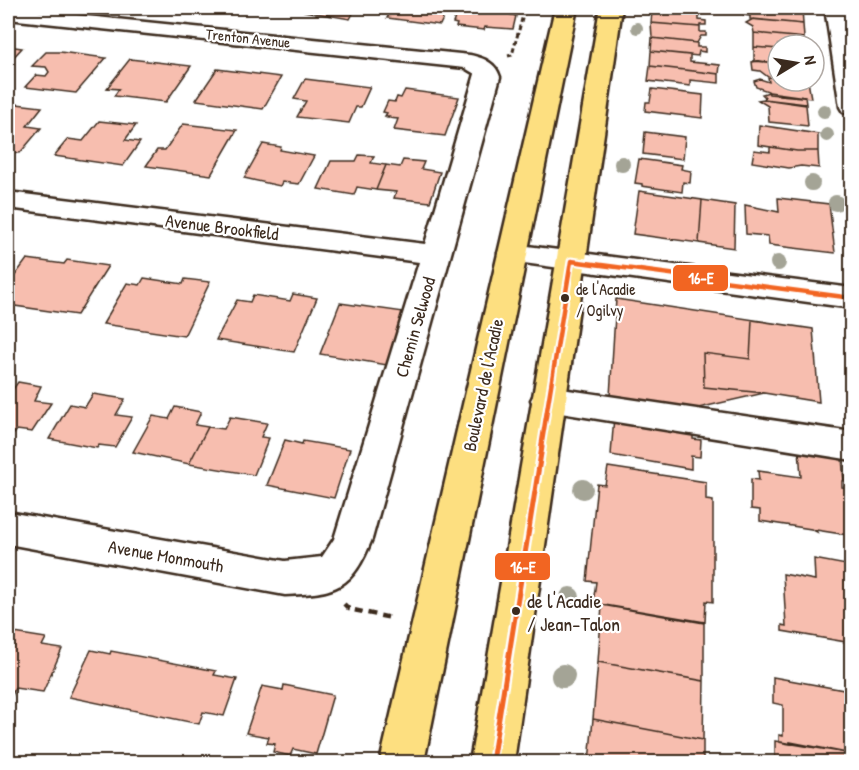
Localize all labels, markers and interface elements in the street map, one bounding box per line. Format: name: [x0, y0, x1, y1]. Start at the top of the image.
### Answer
street label: Trenton Avenue: [205, 23, 291, 53]
north arrow: [766, 33, 826, 93]
text: N: [799, 54, 822, 67]
street label: Avenue Brookfield: [164, 208, 280, 246]
line badge: 16-E: [672, 264, 729, 292]
text: 16-E: [688, 267, 715, 289]
street label: Chemin Selwood: [389, 274, 441, 380]
place label: de l'Acadie / Ogilvy: [576, 278, 636, 321]
marker: de l'Acadie / Ogilvy: [559, 292, 571, 304]
street label: Boulevard de l'Acadie: [457, 316, 509, 454]
street label: Avenue Monmouth: [107, 534, 226, 578]
line badge: 16-E: [494, 552, 551, 581]
text: 16-E: [510, 556, 537, 578]
place label: de l'Acadie / Jean-Talon: [527, 587, 620, 637]
marker: de l'Acadie / Jean-Talon: [510, 605, 522, 617]

